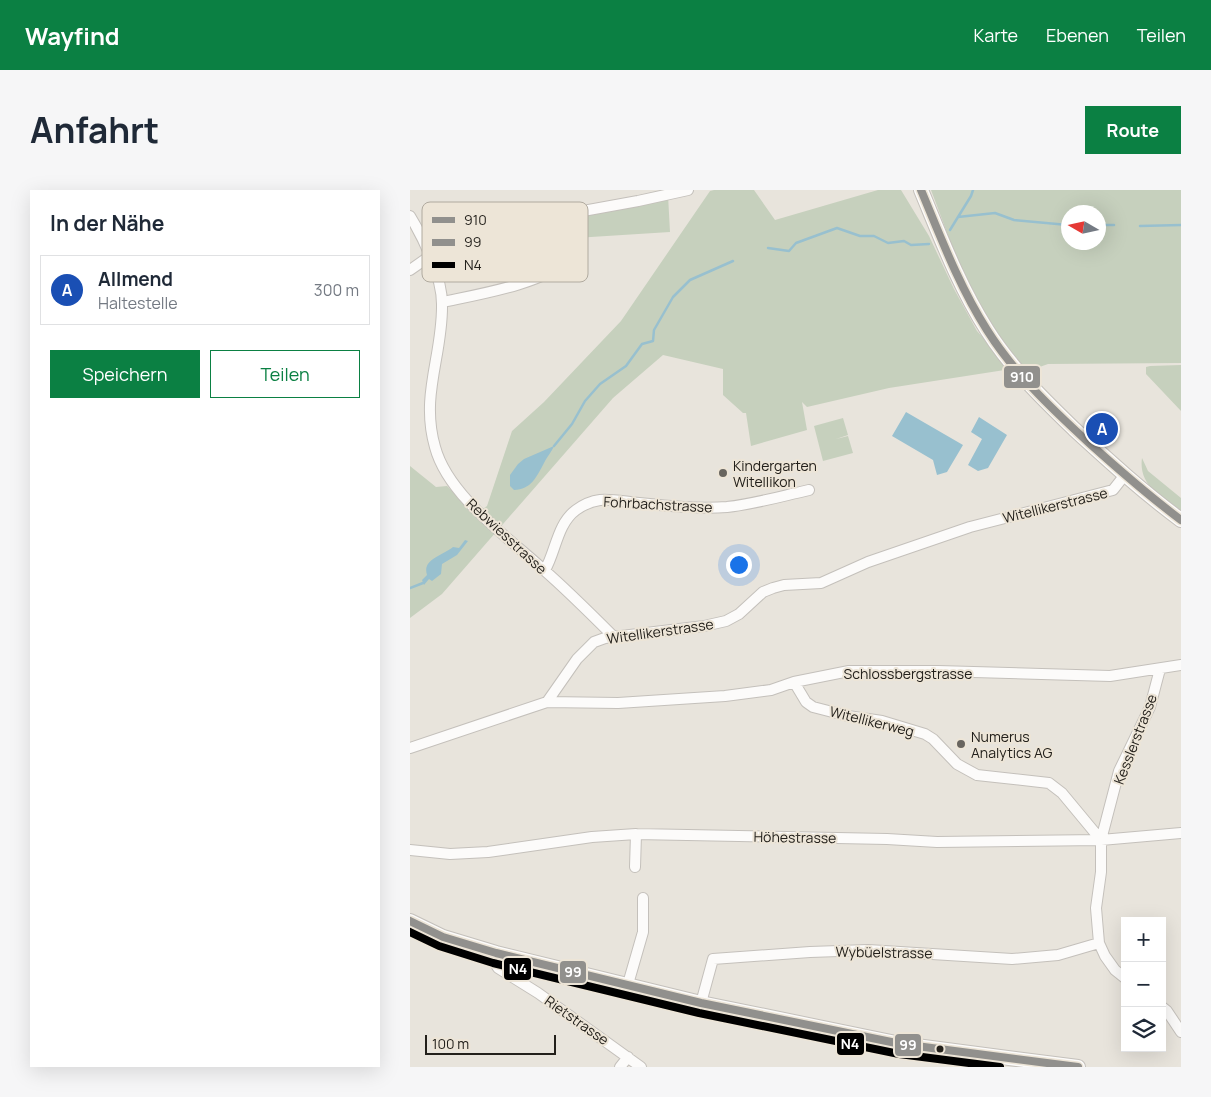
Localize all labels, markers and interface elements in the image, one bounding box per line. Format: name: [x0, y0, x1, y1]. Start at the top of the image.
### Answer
text: Wayfind: [25, 19, 120, 52]
text: Karte: [974, 23, 1018, 47]
text: Ebenen: [1046, 23, 1109, 47]
text: Teilen: [1137, 23, 1186, 47]
text: Anfahrt: [30, 106, 159, 154]
button: Route: [1085, 106, 1181, 154]
legend: [422, 202, 588, 282]
north arrow: [1061, 205, 1106, 250]
text: In der Nähe: [50, 209, 164, 237]
text: 910: [464, 210, 487, 229]
text: 99: [464, 232, 481, 251]
text: N4: [464, 255, 482, 274]
text: Allmend: [98, 266, 173, 292]
text: A: [62, 279, 72, 301]
text: 300 m: [314, 279, 359, 301]
text: Haltestelle: [98, 292, 178, 314]
button: Speichern: [50, 350, 200, 398]
button: Teilen: [210, 350, 360, 398]
line badge: 910: [1003, 365, 1041, 389]
text: 910: [1010, 367, 1034, 386]
pin: A: [1086, 410, 1118, 448]
place label: Kindergarten Witellikon: [733, 456, 817, 491]
marker: Kindergarten Witellikon: [717, 467, 729, 479]
street label: Witellikerstrasse: [1001, 483, 1109, 527]
street label: Fohrbachstrasse: [603, 492, 713, 516]
street label: Rebwiesstrasse: [463, 494, 551, 578]
your location: [726, 552, 752, 578]
street label: Witellikerstrasse: [605, 614, 715, 648]
street label: Schlossbergstrasse: [844, 664, 972, 683]
street label: Kesslerstrasse: [1109, 691, 1161, 787]
street label: Witellikerweg: [828, 701, 916, 741]
place label: Numerus Analytics AG: [971, 727, 1053, 762]
marker: Numerus Analytics AG: [955, 738, 967, 750]
street label: Höhestrasse: [753, 827, 837, 847]
map controls: [1121, 917, 1166, 1052]
button: +: [1121, 917, 1166, 962]
street label: Wybüelstrasse: [835, 942, 933, 962]
line badge: N4: [503, 957, 532, 981]
text: N4: [509, 959, 527, 978]
line badge: 99: [559, 960, 587, 984]
text: 99: [564, 962, 582, 981]
button: −: [1121, 962, 1166, 1007]
street label: Rietstrasse: [541, 991, 613, 1049]
button: layers: [1121, 1007, 1166, 1052]
scale bar: [425, 1032, 556, 1055]
line badge: N4: [836, 1032, 865, 1056]
line badge: 99: [894, 1033, 922, 1057]
text: 100 m: [432, 1034, 469, 1053]
text: N4: [841, 1034, 859, 1053]
text: 99: [899, 1035, 917, 1054]
unlabelled marker: [935, 1044, 945, 1054]

